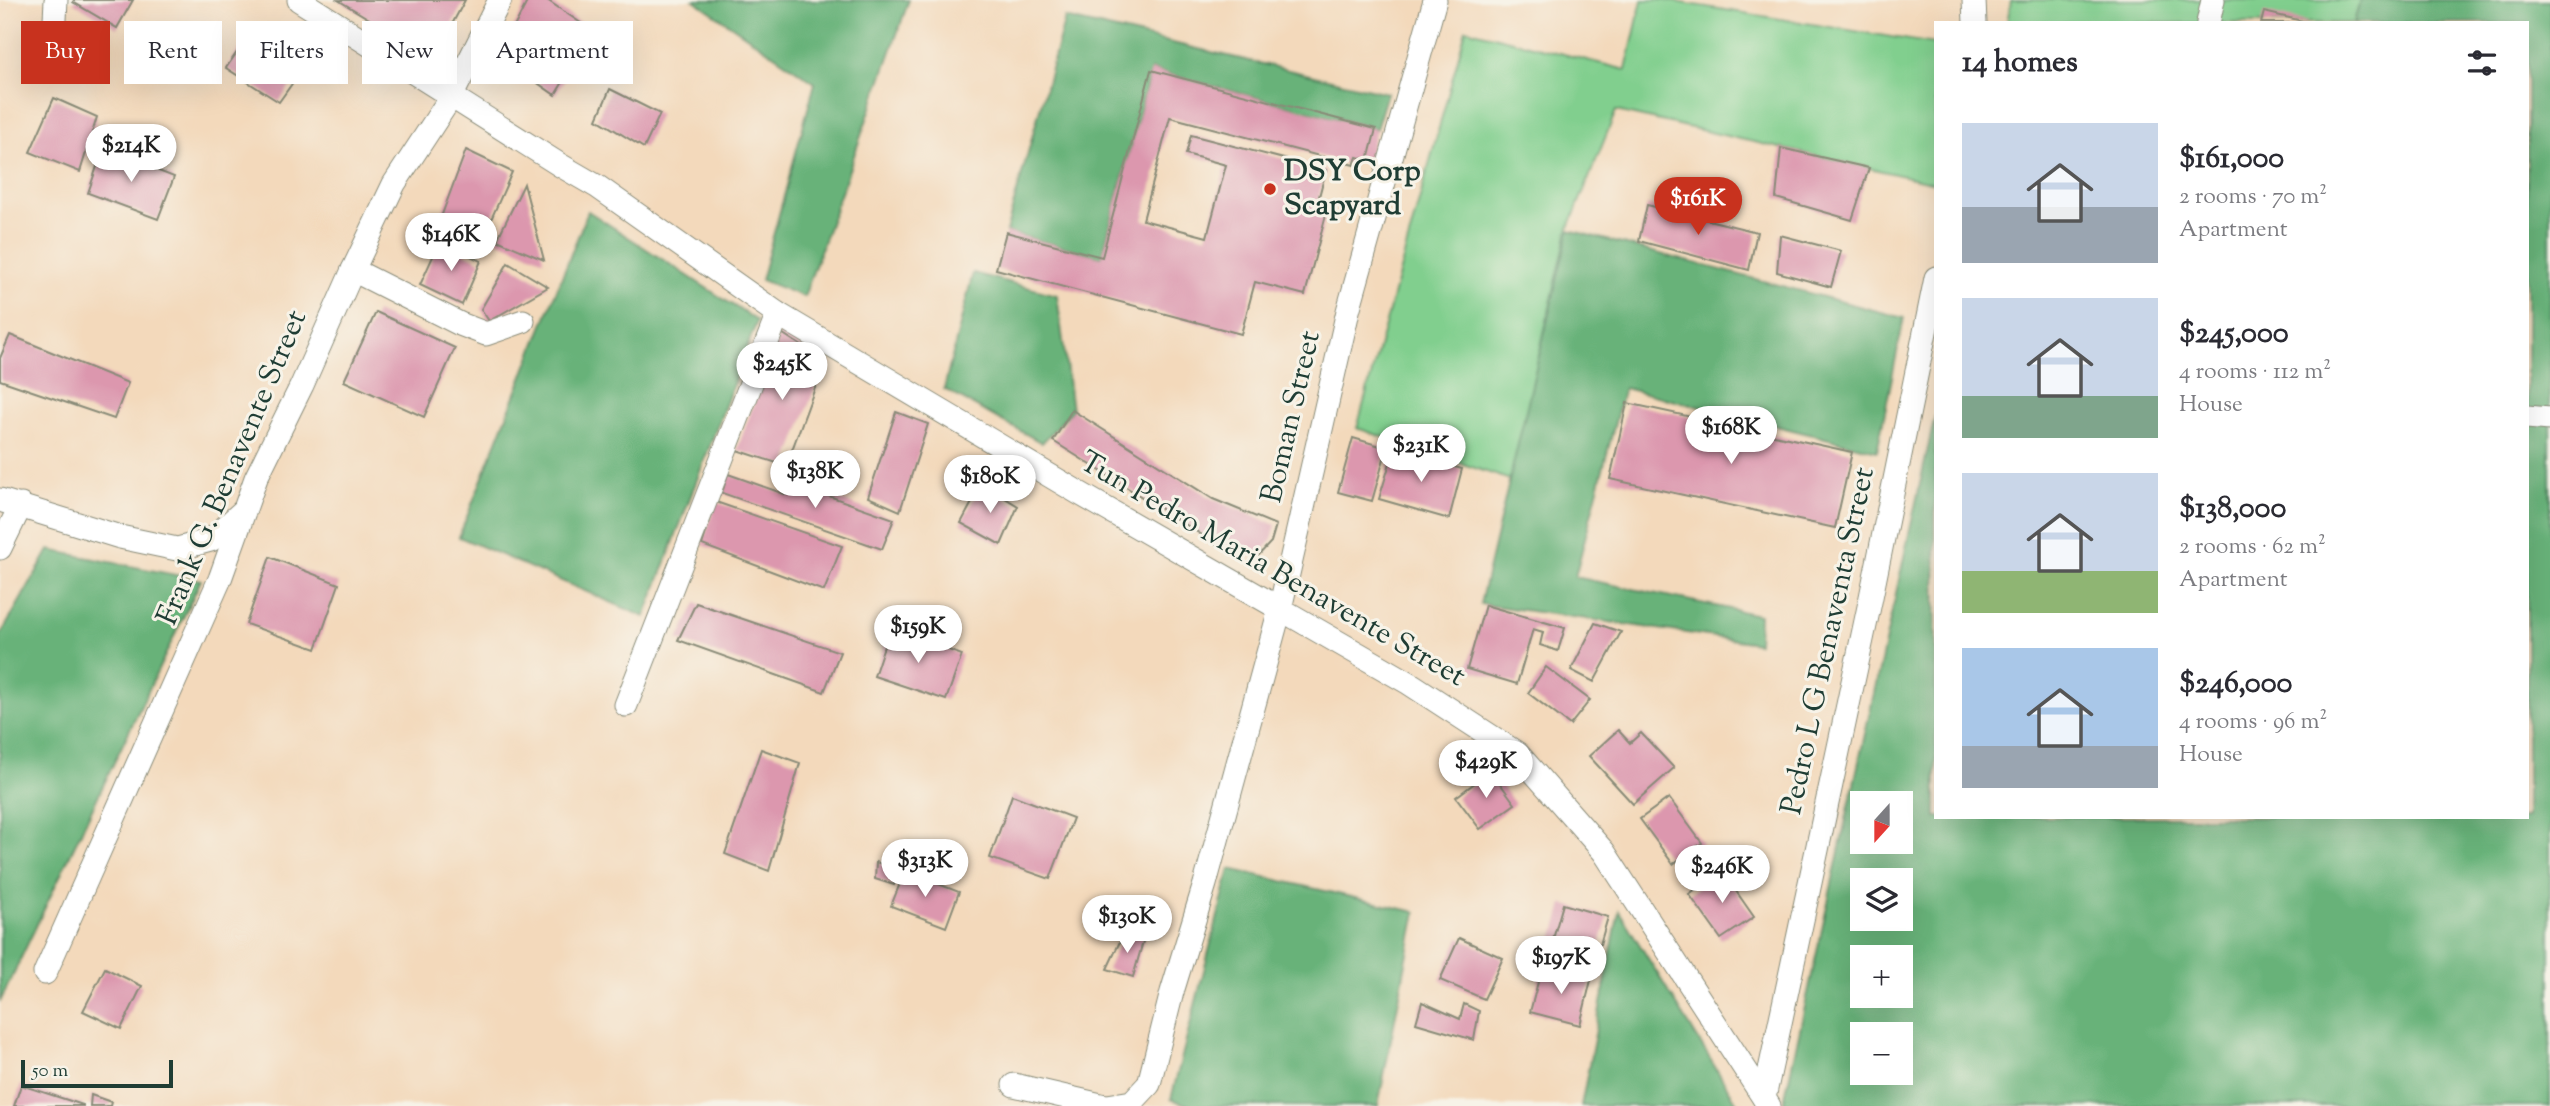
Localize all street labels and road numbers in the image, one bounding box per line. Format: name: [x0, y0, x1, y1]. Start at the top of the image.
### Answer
street label: Frank G. Benavente Street: [147, 304, 319, 632]
street label: Boman Street: [1251, 327, 1333, 507]
street label: Tun Pedro Maria Benavente Street: [1071, 442, 1473, 698]
street label: Pedro L G Benaventa Street: [1771, 463, 1887, 819]

